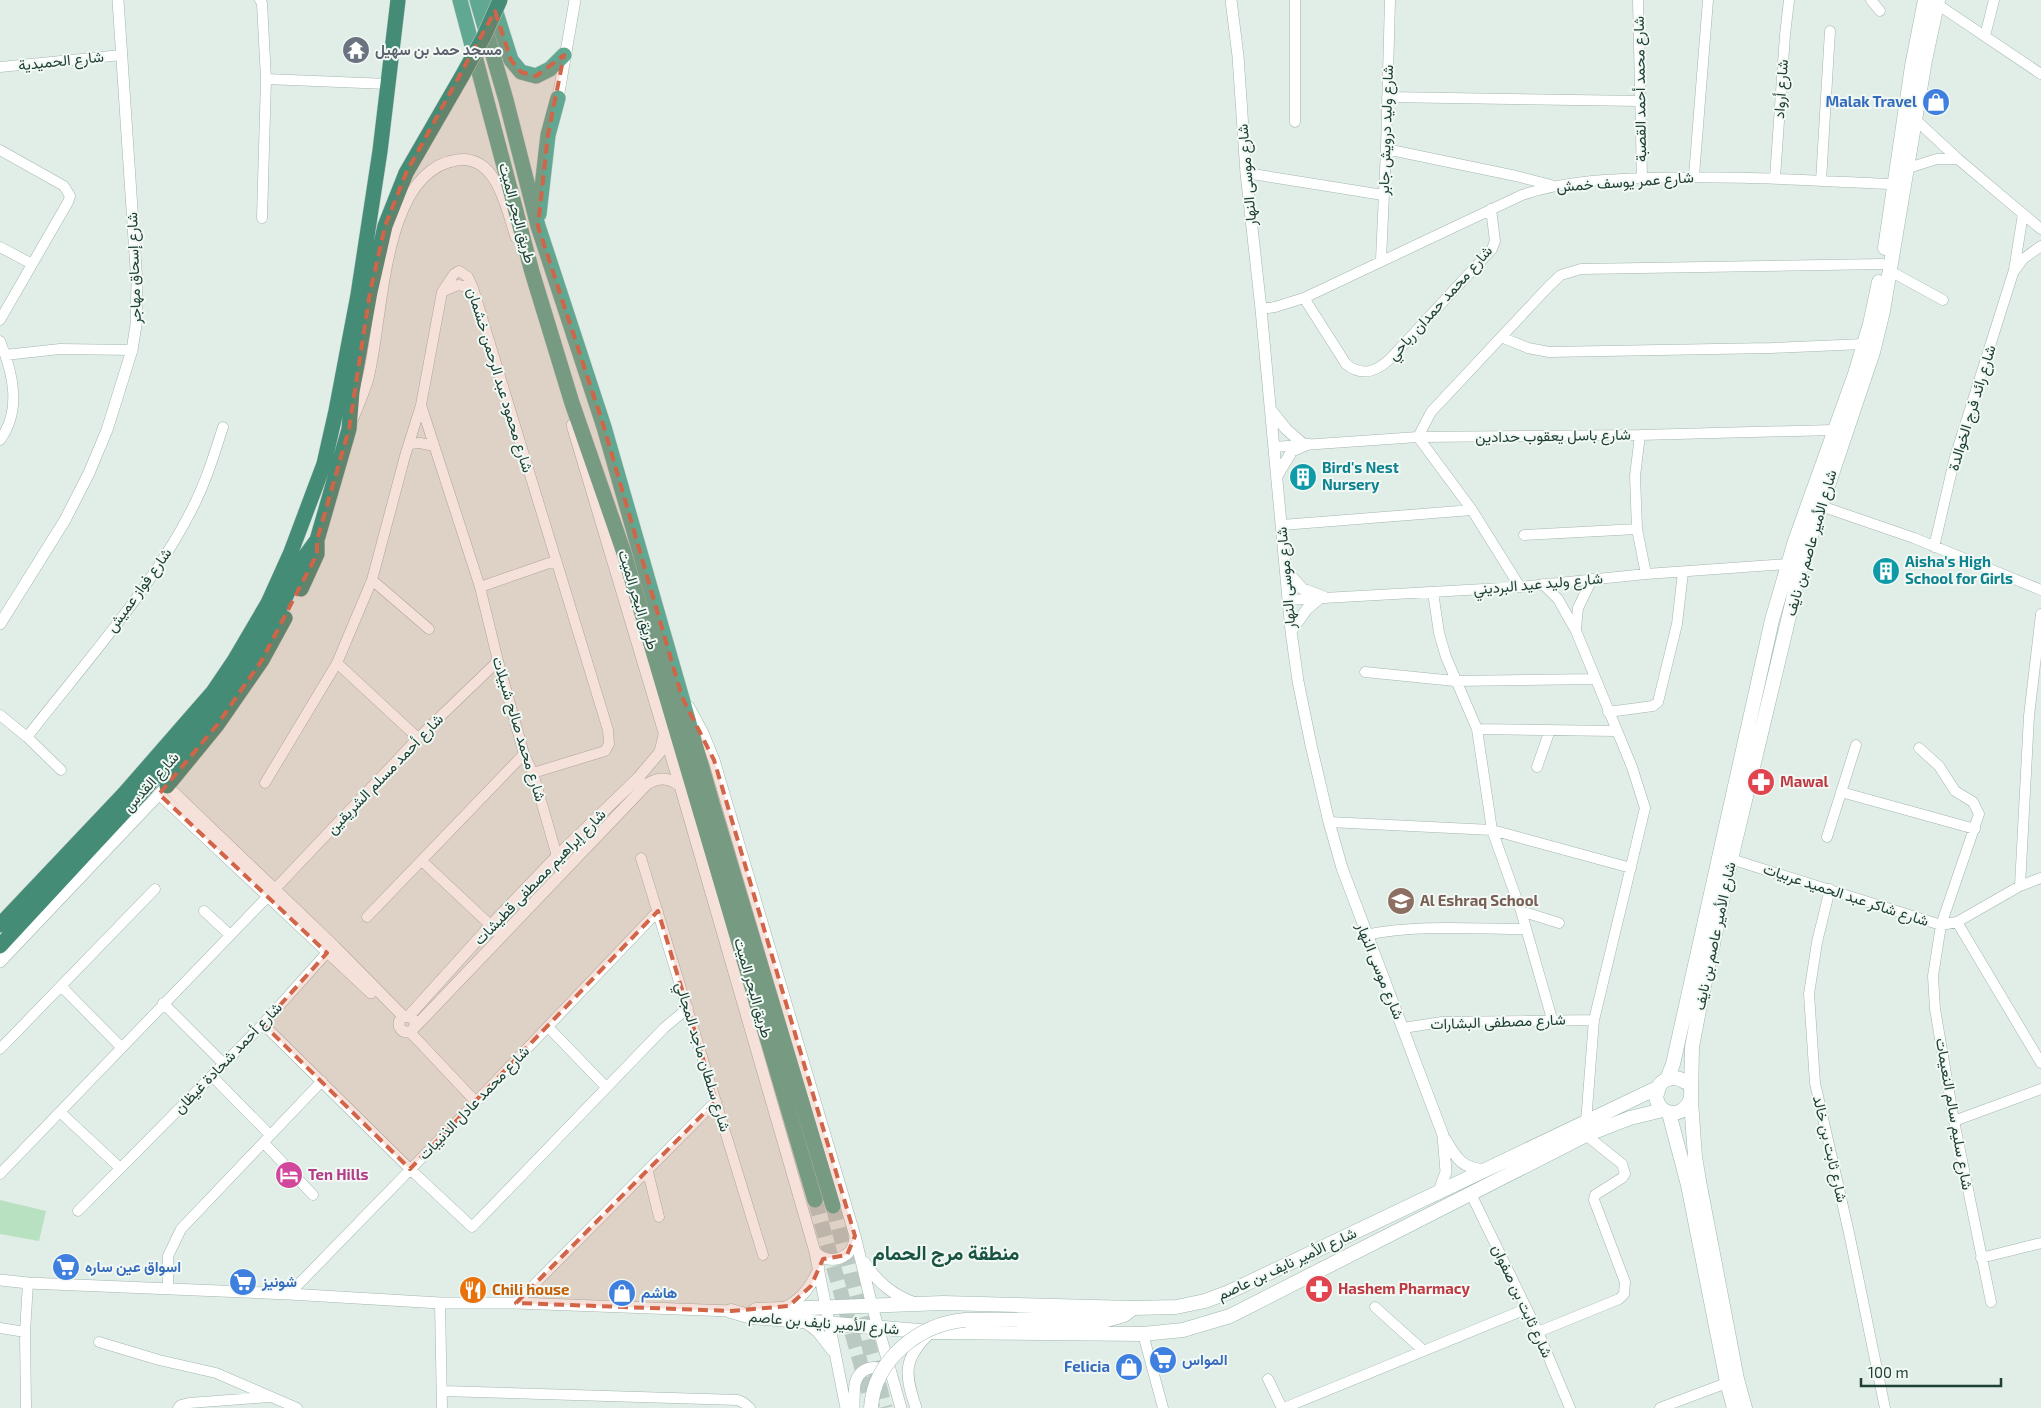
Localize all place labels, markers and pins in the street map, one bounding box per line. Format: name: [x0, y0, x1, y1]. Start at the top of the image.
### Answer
temple icon: مسجد حمد بن سهيل: [341, 35, 371, 65]
place label: مسجد حمد بن سهيل: [375, 40, 502, 59]
shop icon: Malak Travel: [1921, 87, 1951, 117]
place label: Malak Travel: [1826, 92, 1917, 110]
place label: Bird's Nest Nursery: [1322, 458, 1399, 494]
building icon: Bird's Nest Nursery: [1288, 462, 1318, 492]
place label: Aisha's High School for Girls: [1905, 552, 2013, 587]
building icon: Aisha's High School for Girls: [1871, 556, 1901, 586]
pharmacy icon: Mawal: [1746, 767, 1776, 797]
place label: Mawal: [1780, 772, 1829, 790]
school or university icon: Al Eshraq School: [1386, 886, 1416, 916]
place label: Al Eshraq School: [1420, 891, 1538, 909]
hotel icon: Ten Hills: [274, 1160, 304, 1190]
place label: Ten Hills: [308, 1165, 369, 1183]
supermarket icon: اسواق عين ساره: [51, 1252, 81, 1282]
place label: اسواق عين ساره: [85, 1257, 181, 1276]
supermarket icon: شونيز: [228, 1267, 258, 1297]
place label: شونيز: [261, 1272, 297, 1291]
pharmacy icon: Hashem Pharmacy: [1304, 1274, 1334, 1304]
restaurant icon: Chili house: [458, 1275, 488, 1305]
shop icon: هاشم: [607, 1278, 637, 1308]
place label: Hashem Pharmacy: [1338, 1279, 1470, 1298]
place label: Chili house: [492, 1280, 569, 1298]
place label: هاشم: [641, 1283, 677, 1303]
supermarket icon: المواس: [1148, 1345, 1178, 1375]
place label: المواس: [1182, 1350, 1228, 1369]
shop icon: Felicia: [1114, 1352, 1144, 1382]
place label: Felicia: [1064, 1357, 1110, 1375]

